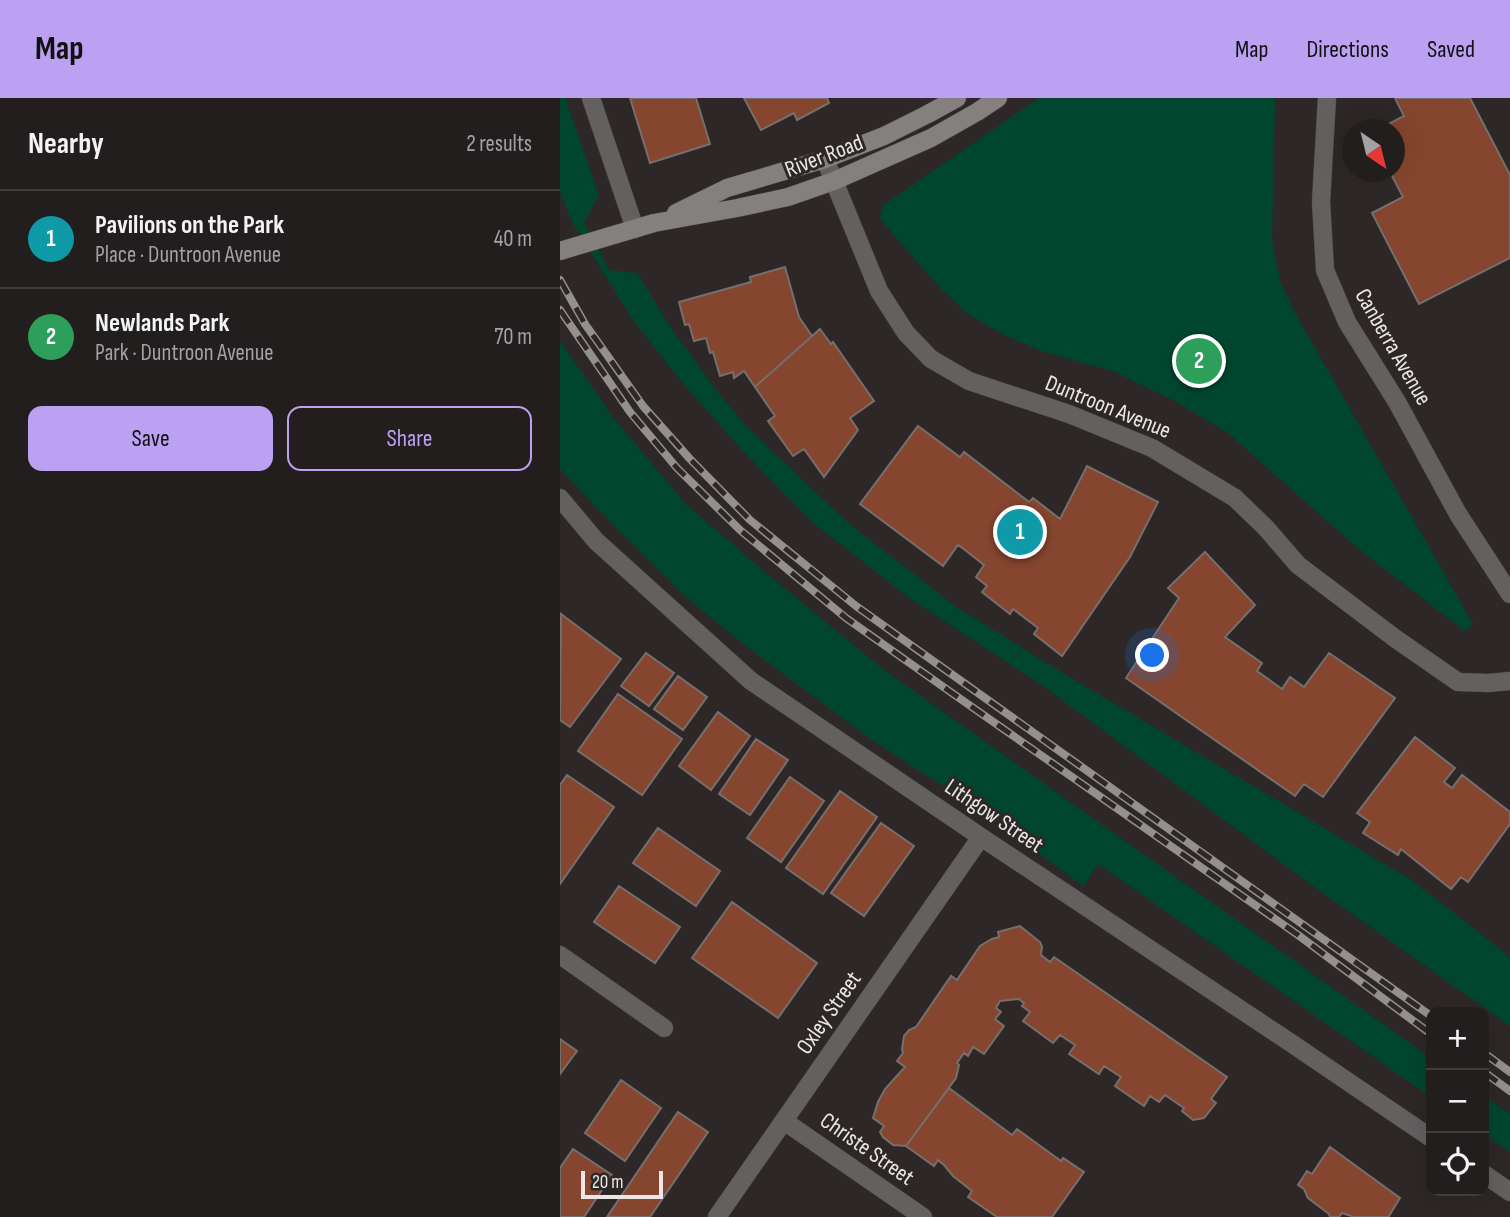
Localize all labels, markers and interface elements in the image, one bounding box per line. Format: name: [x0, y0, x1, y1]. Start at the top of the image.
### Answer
text: Map: [35, 29, 84, 69]
text: Map: [1235, 35, 1268, 64]
text: Directions: [1306, 35, 1389, 64]
text: Saved: [1427, 35, 1475, 64]
north arrow: [1342, 119, 1405, 182]
text: Nearby: [28, 126, 104, 162]
street label: River Road: [781, 128, 867, 184]
text: 2 results: [466, 130, 532, 158]
text: Pavilions on the Park: [95, 210, 284, 241]
text: 1: [46, 225, 56, 253]
text: 40 m: [494, 225, 532, 253]
text: Place · Duntroon Avenue: [95, 241, 281, 269]
street label: Canberra Avenue: [1348, 284, 1438, 410]
text: Newlands Park: [95, 308, 230, 339]
text: 2: [46, 323, 56, 351]
text: 70 m: [494, 323, 532, 351]
pin: 2: [1176, 335, 1222, 387]
text: Park · Duntroon Avenue: [95, 339, 274, 367]
street label: Duntroon Avenue: [1041, 369, 1175, 445]
button: Save: [28, 406, 273, 471]
button: Share: [287, 406, 532, 471]
pin: 1: [997, 506, 1043, 558]
your location: [1135, 638, 1169, 672]
street label: Lithgow Street: [939, 773, 1049, 859]
street label: Oxley Street: [790, 966, 868, 1060]
map controls: [1426, 1007, 1489, 1196]
button: +: [1426, 1007, 1489, 1070]
button: −: [1426, 1070, 1489, 1133]
street label: Christe Street: [815, 1106, 919, 1192]
button: locate: [1426, 1133, 1489, 1196]
scale bar: [581, 1168, 663, 1200]
text: 20 m: [592, 1171, 624, 1194]

